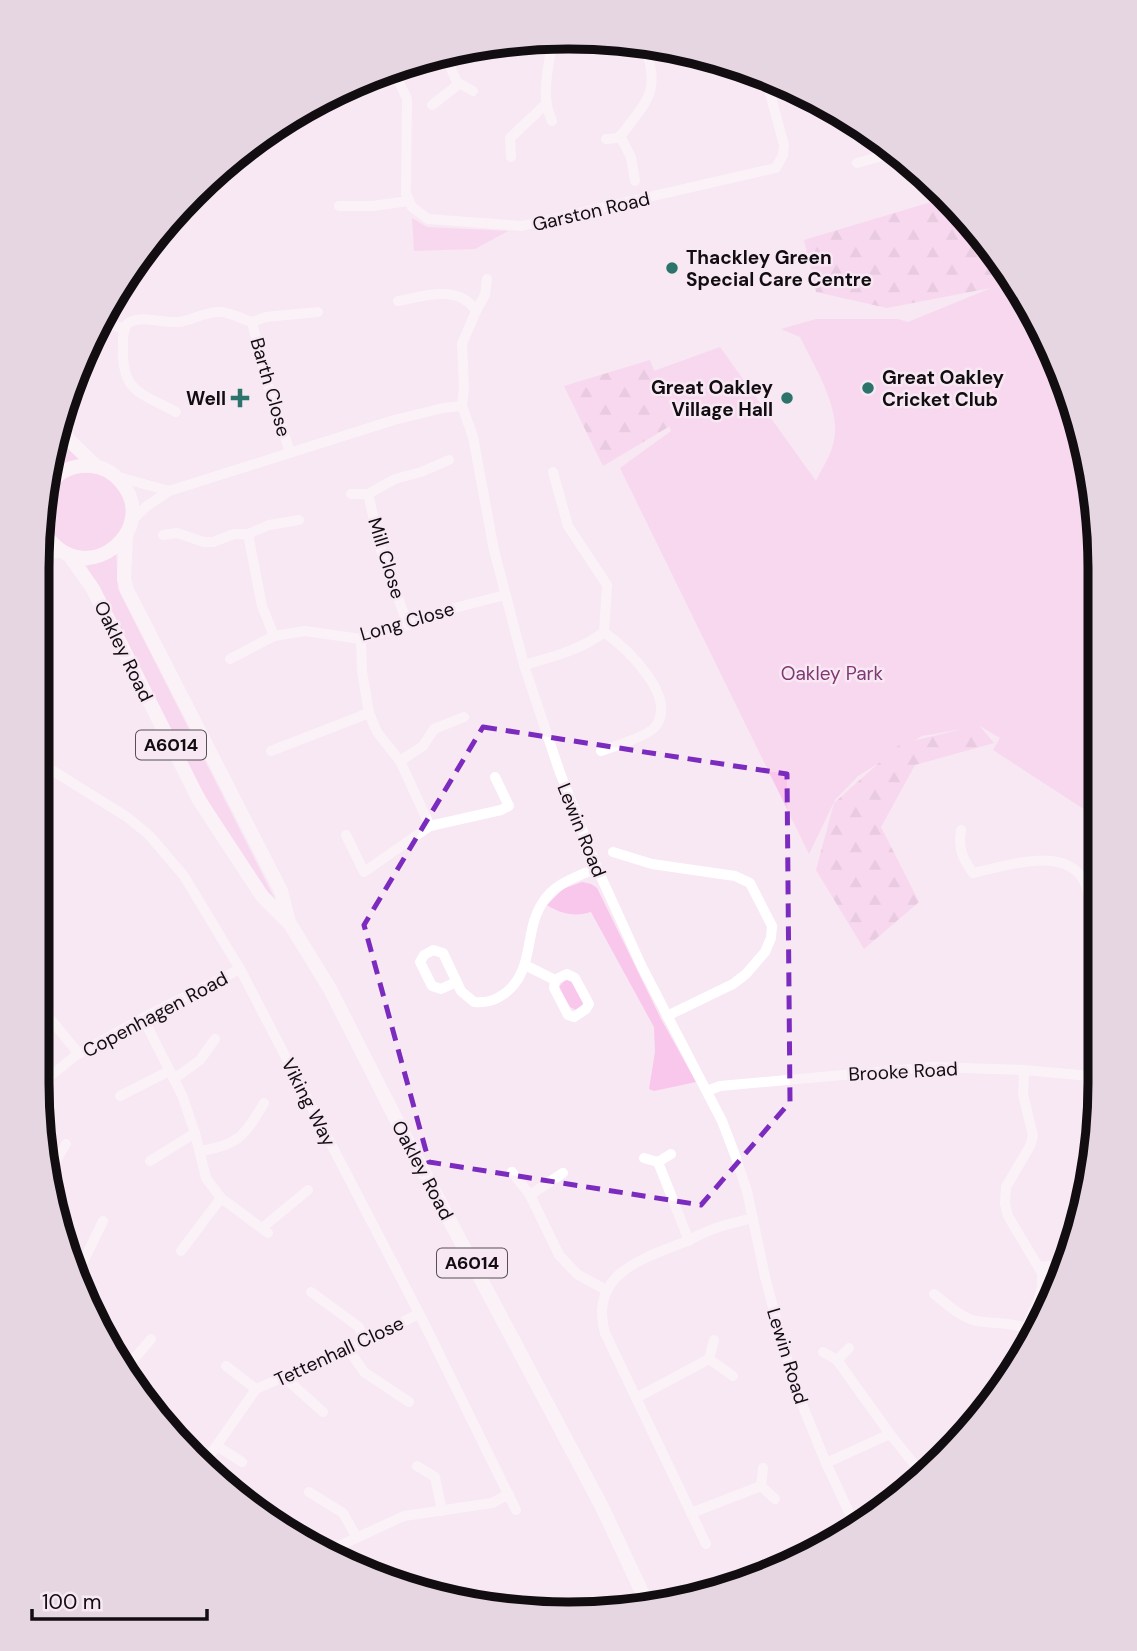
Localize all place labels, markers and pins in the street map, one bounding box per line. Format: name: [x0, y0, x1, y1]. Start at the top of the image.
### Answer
place label: Thackley Green Special Care Centre: [686, 245, 872, 292]
marker: Thackley Green Special Care Centre: [664, 260, 680, 276]
place label: Great Oakley Cricket Club: [882, 365, 1005, 412]
place label: Great Oakley Village Hall: [651, 375, 774, 422]
marker: Great Oakley Cricket Club: [860, 380, 876, 396]
place label: Well: [186, 386, 226, 411]
marker: Well: [232, 390, 248, 406]
marker: Great Oakley Village Hall: [779, 390, 795, 406]

